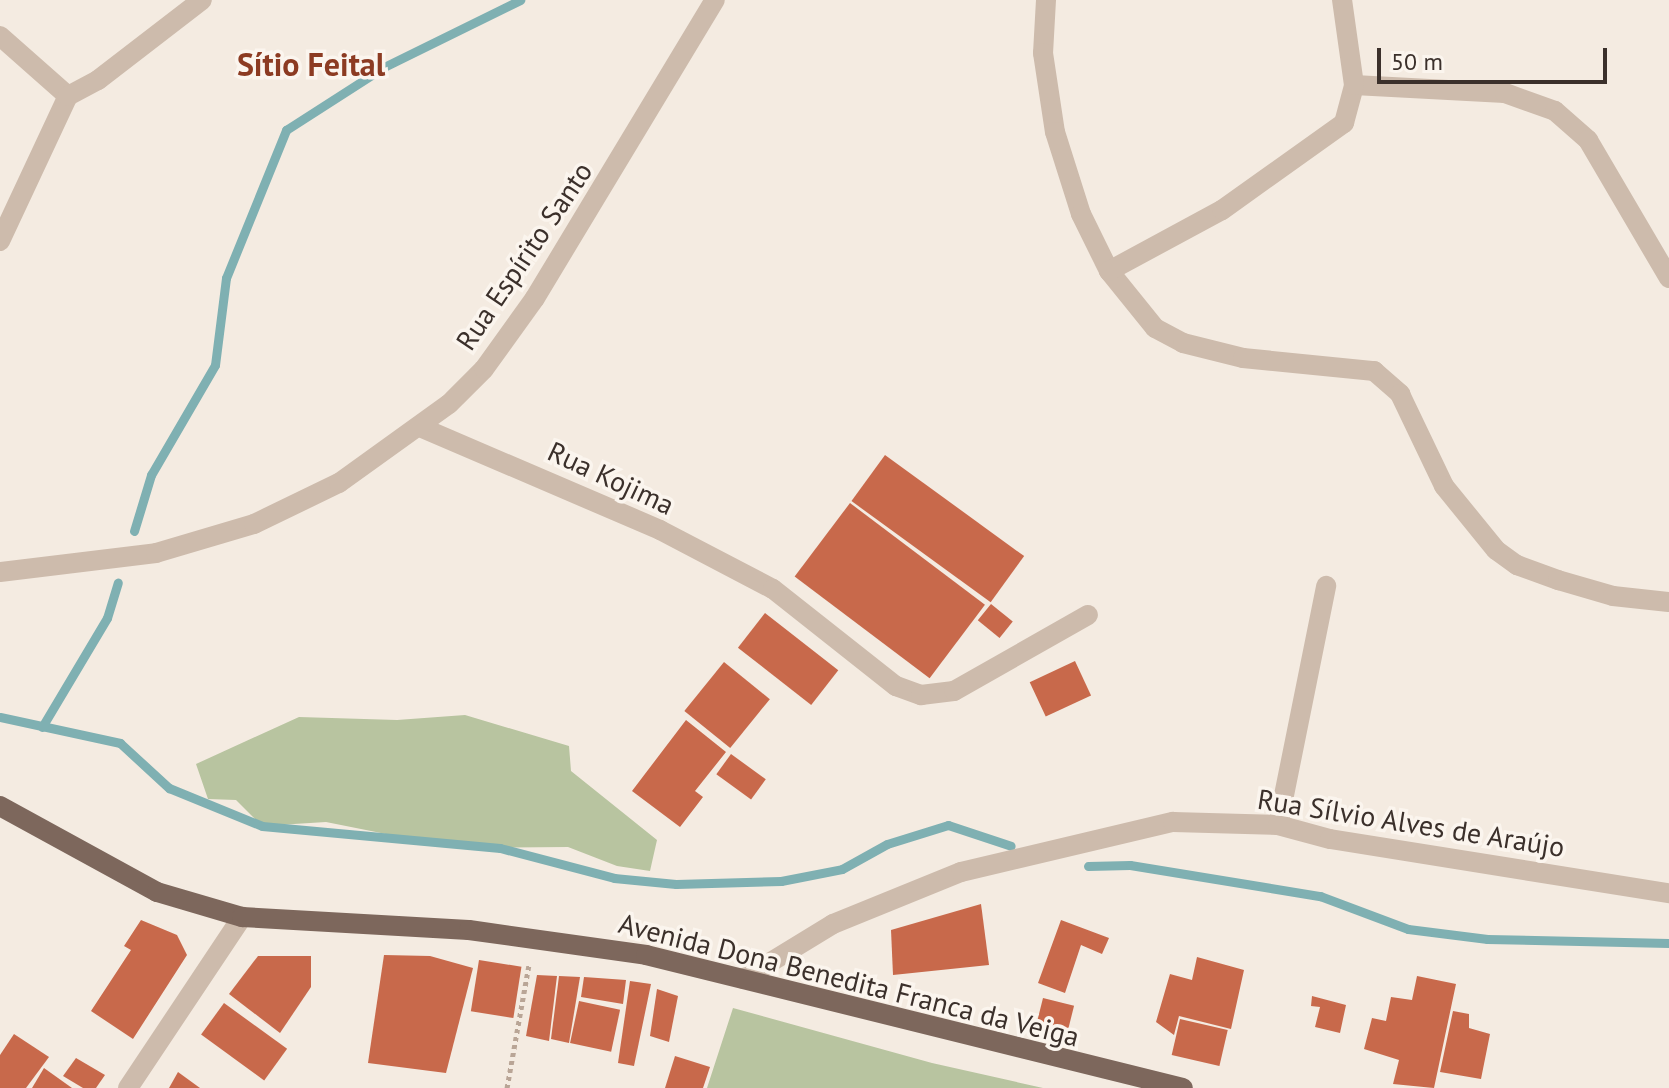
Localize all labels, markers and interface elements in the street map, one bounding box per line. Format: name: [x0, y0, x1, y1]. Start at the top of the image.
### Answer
scale bar: [1381, 32, 1611, 82]
district label: Sítio Feital: [237, 45, 385, 83]
text: 50 m: [1391, 46, 1443, 77]
street label: Rua Espírito Santo: [449, 156, 599, 356]
street label: Rua Kojima: [543, 434, 679, 522]
street label: Rua Sílvio Alves de Araújo: [1254, 782, 1568, 864]
street label: Avenida Dona Benedita Franca da Veiga: [615, 906, 1083, 1054]

